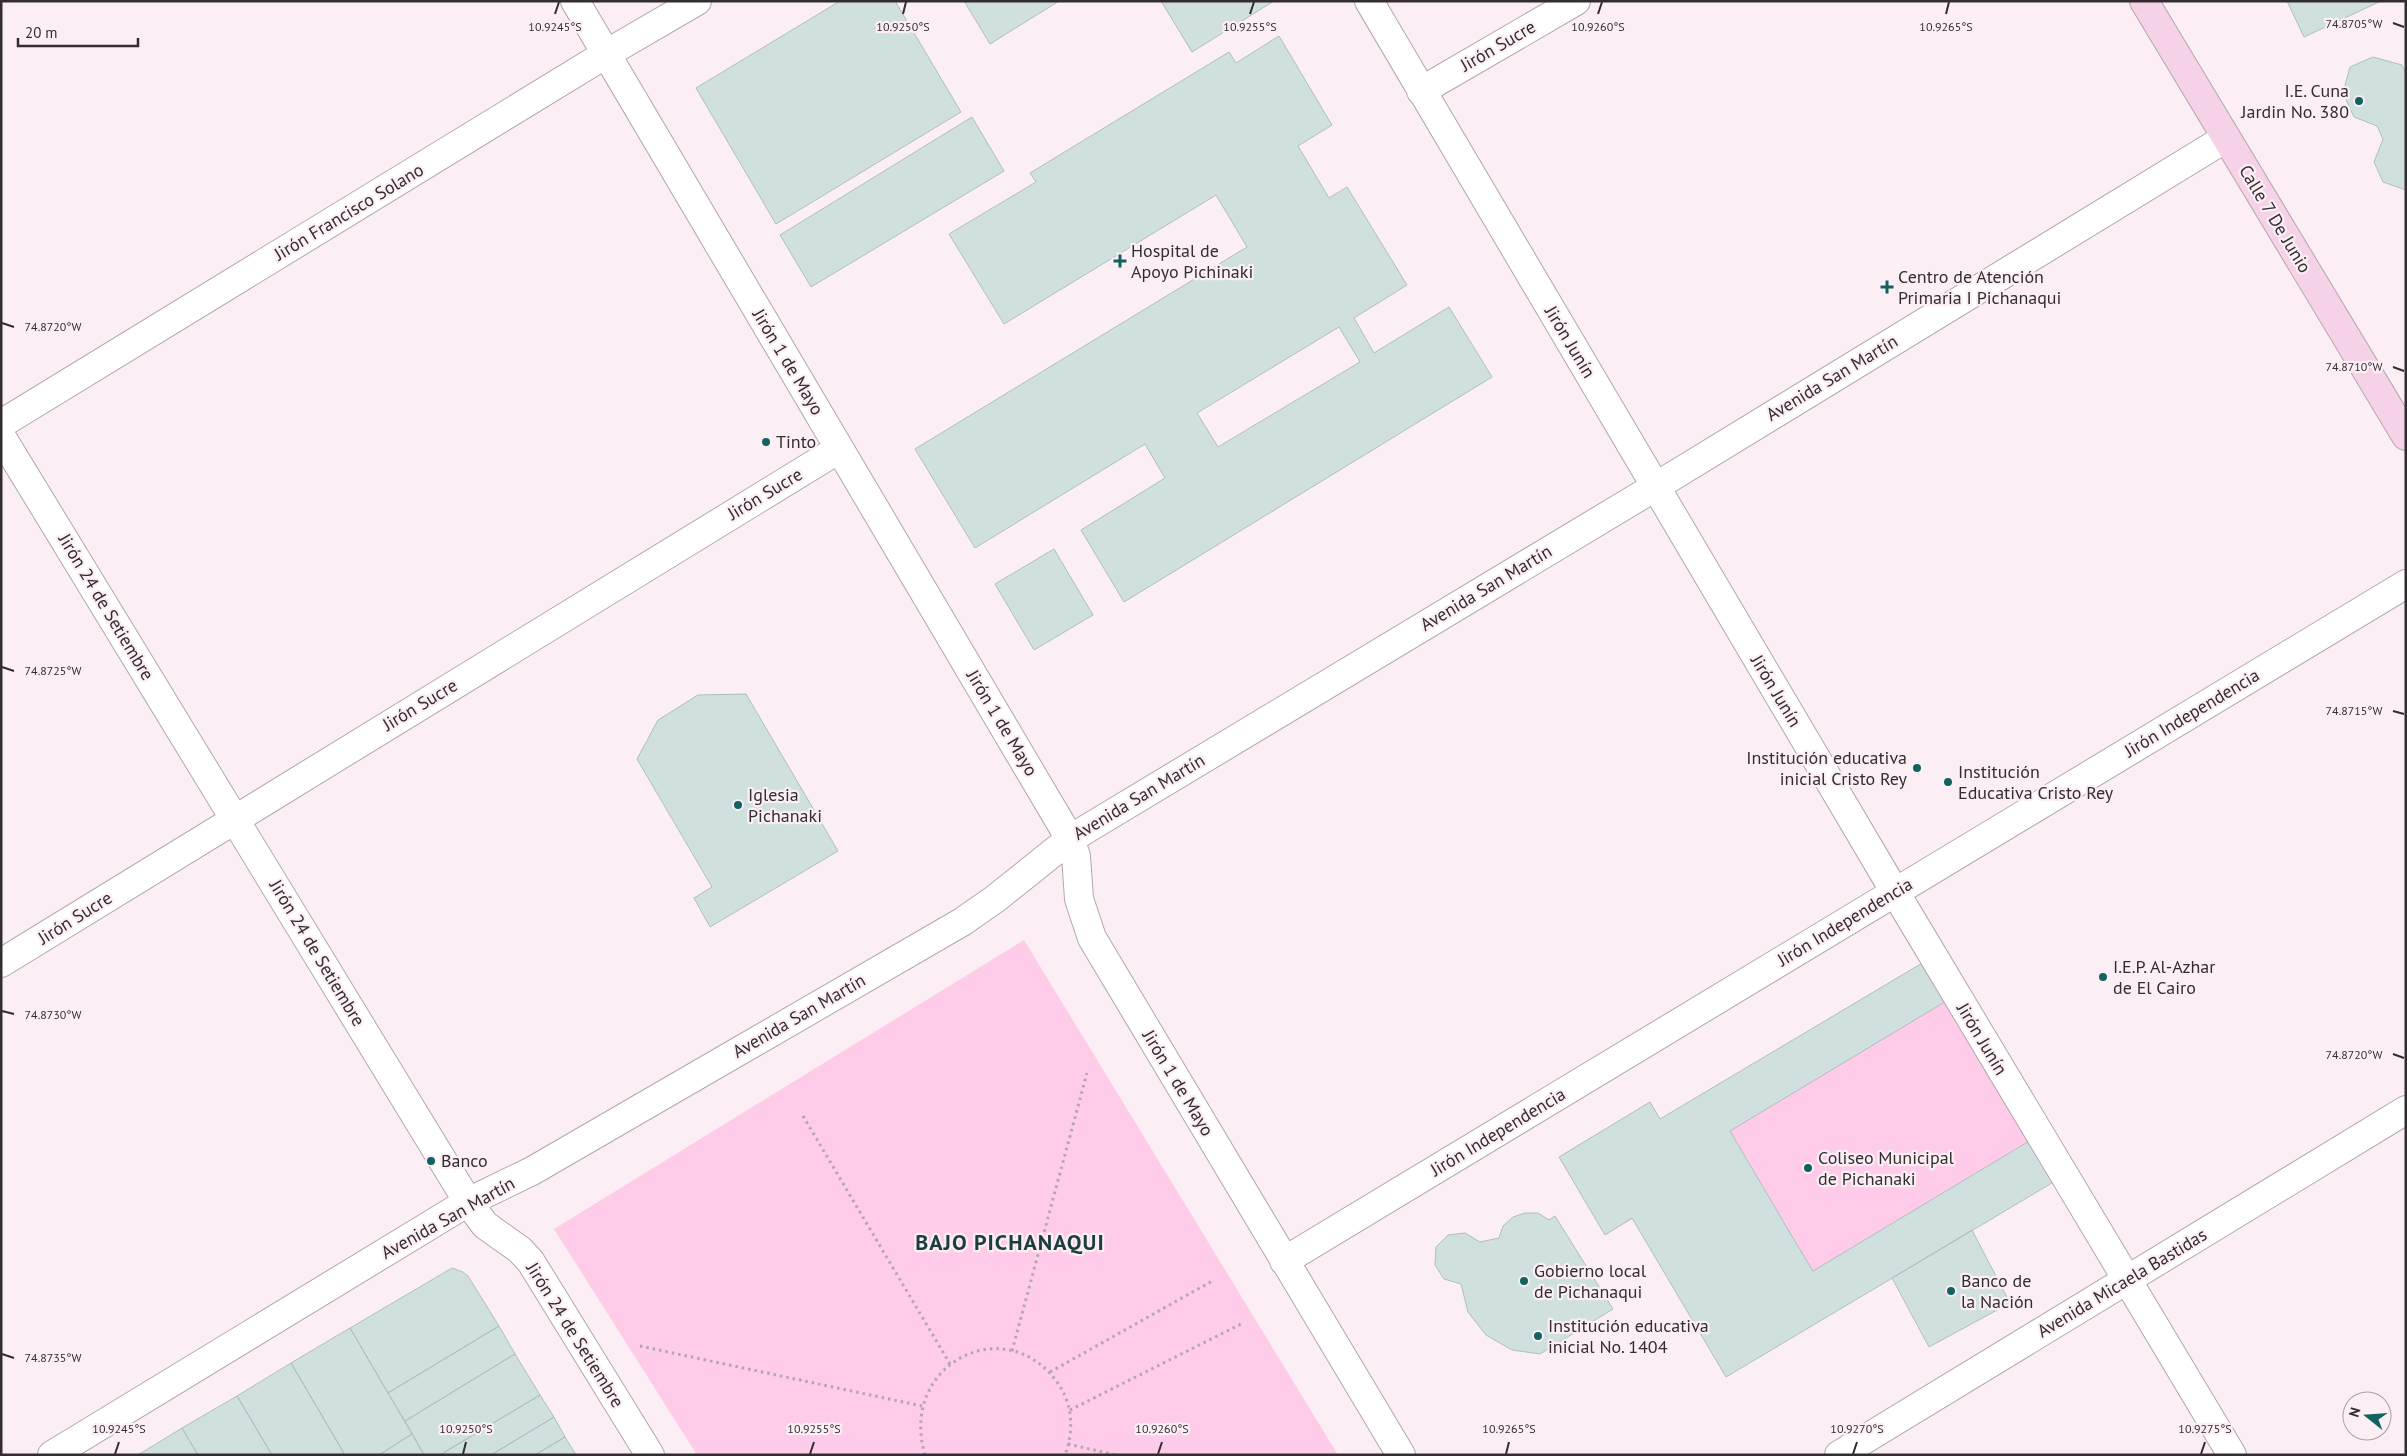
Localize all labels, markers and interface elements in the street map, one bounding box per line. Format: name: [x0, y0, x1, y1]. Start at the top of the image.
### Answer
scale bar: [18, 15, 138, 47]
street label: Jirón Sucre: [1455, 15, 1539, 77]
text: 74.8705°W: [2326, 16, 2382, 31]
text: 10.9245°S: [528, 19, 582, 34]
text: 10.9250°S: [876, 19, 930, 34]
text: 10.9255°S: [1223, 19, 1277, 34]
text: 10.9260°S: [1571, 19, 1625, 34]
text: 10.9265°S: [1919, 19, 1973, 34]
text: 20 m: [25, 23, 58, 42]
place label: I.E. Cuna Jardin No. 380: [2240, 79, 2349, 123]
marker: I.E. Cuna Jardin No. 380: [2353, 95, 2365, 107]
street label: Jirón Francisco Solano: [269, 158, 428, 266]
street label: Calle 7 De Junio: [2234, 161, 2317, 277]
place label: Hospital de Apoyo Pichinaki: [1131, 239, 1253, 283]
marker: Hospital de Apoyo Pichinaki: [1113, 254, 1127, 268]
place label: Centro de Atención Primaria I Pichanaqui: [1898, 265, 2061, 309]
marker: Centro de Atención Primaria I Pichanaqui: [1880, 280, 1894, 294]
street label: Jirón Junín: [1539, 301, 1601, 382]
street label: Jirón 1 de Mayo: [747, 304, 829, 419]
text: 74.8720°W: [25, 319, 81, 334]
street label: Avenida San Martín: [1762, 329, 1902, 426]
text: 74.8710°W: [2326, 359, 2382, 374]
place label: Tinto: [776, 430, 816, 453]
marker: Tinto: [760, 436, 772, 448]
street label: Jirón Sucre: [722, 462, 806, 525]
street label: Jirón 24 de Setiembre: [53, 528, 159, 684]
street label: Avenida San Martín: [1416, 539, 1556, 636]
street label: Jirón Junín: [1745, 650, 1807, 731]
text: 74.8725°W: [25, 663, 81, 678]
street label: Jirón Independencia: [2119, 663, 2264, 763]
street label: Jirón 1 de Mayo: [961, 665, 1043, 780]
street label: Jirón Sucre: [377, 673, 461, 736]
text: 74.8715°W: [2326, 703, 2382, 718]
place label: Institución educativa inicial Cristo Rey: [1746, 746, 1908, 790]
street label: Avenida San Martín: [1069, 748, 1209, 845]
place label: Institución Educativa Cristo Rey: [1958, 760, 2114, 804]
marker: Institución educativa inicial Cristo Rey: [1911, 762, 1923, 774]
marker: Institución Educativa Cristo Rey: [1942, 776, 1954, 788]
place label: Iglesia Pichanaki: [748, 783, 822, 827]
marker: Iglesia Pichanaki: [732, 799, 744, 811]
street label: Jirón Independencia: [1772, 872, 1917, 972]
street label: Jirón 24 de Setiembre: [264, 874, 370, 1030]
street label: Jirón Sucre: [33, 886, 116, 950]
place label: I.E.P. Al-Azhar de El Cairo: [2113, 955, 2215, 999]
street label: Avenida San Martín: [728, 968, 869, 1063]
marker: I.E.P. Al-Azhar de El Cairo: [2097, 971, 2109, 983]
street label: Jirón Junín: [1951, 998, 2013, 1079]
text: 74.8730°W: [25, 1007, 81, 1022]
street label: Jirón 1 de Mayo: [1137, 1025, 1219, 1140]
text: 74.8720°W: [2326, 1047, 2382, 1062]
street label: Jirón Independencia: [1425, 1082, 1570, 1182]
place label: Coliseo Municipal de Pichanaki: [1818, 1146, 1955, 1190]
place label: Banco: [441, 1149, 488, 1172]
marker: Banco: [425, 1155, 437, 1167]
marker: Coliseo Municipal de Pichanaki: [1802, 1162, 1814, 1174]
street label: Avenida San Martín: [377, 1171, 519, 1264]
street label: Avenida Micaela Bastidas: [2033, 1223, 2211, 1342]
district label: BAJO PICHANAQUI: [915, 1228, 1105, 1256]
street label: Jirón 24 de Setiembre: [521, 1257, 629, 1412]
place label: Gobierno local de Pichanaqui: [1534, 1259, 1647, 1303]
place label: Banco de la Nación: [1961, 1269, 2033, 1313]
marker: Gobierno local de Pichanaqui: [1518, 1275, 1530, 1287]
marker: Banco de la Nación: [1945, 1285, 1957, 1297]
place label: Institución educativa inicial No. 1404: [1548, 1314, 1709, 1358]
marker: Institución educativa inicial No. 1404: [1532, 1330, 1544, 1342]
text: 74.8735°W: [25, 1350, 81, 1365]
north arrow: [2342, 1391, 2392, 1441]
text: N: [2345, 1405, 2365, 1419]
text: 10.9245°S: [92, 1421, 146, 1436]
text: 10.9250°S: [439, 1421, 493, 1436]
text: 10.9255°S: [787, 1421, 841, 1436]
text: 10.9260°S: [1135, 1421, 1189, 1436]
text: 10.9265°S: [1482, 1421, 1536, 1436]
text: 10.9270°S: [1830, 1421, 1884, 1436]
text: 10.9275°S: [2178, 1421, 2232, 1436]

